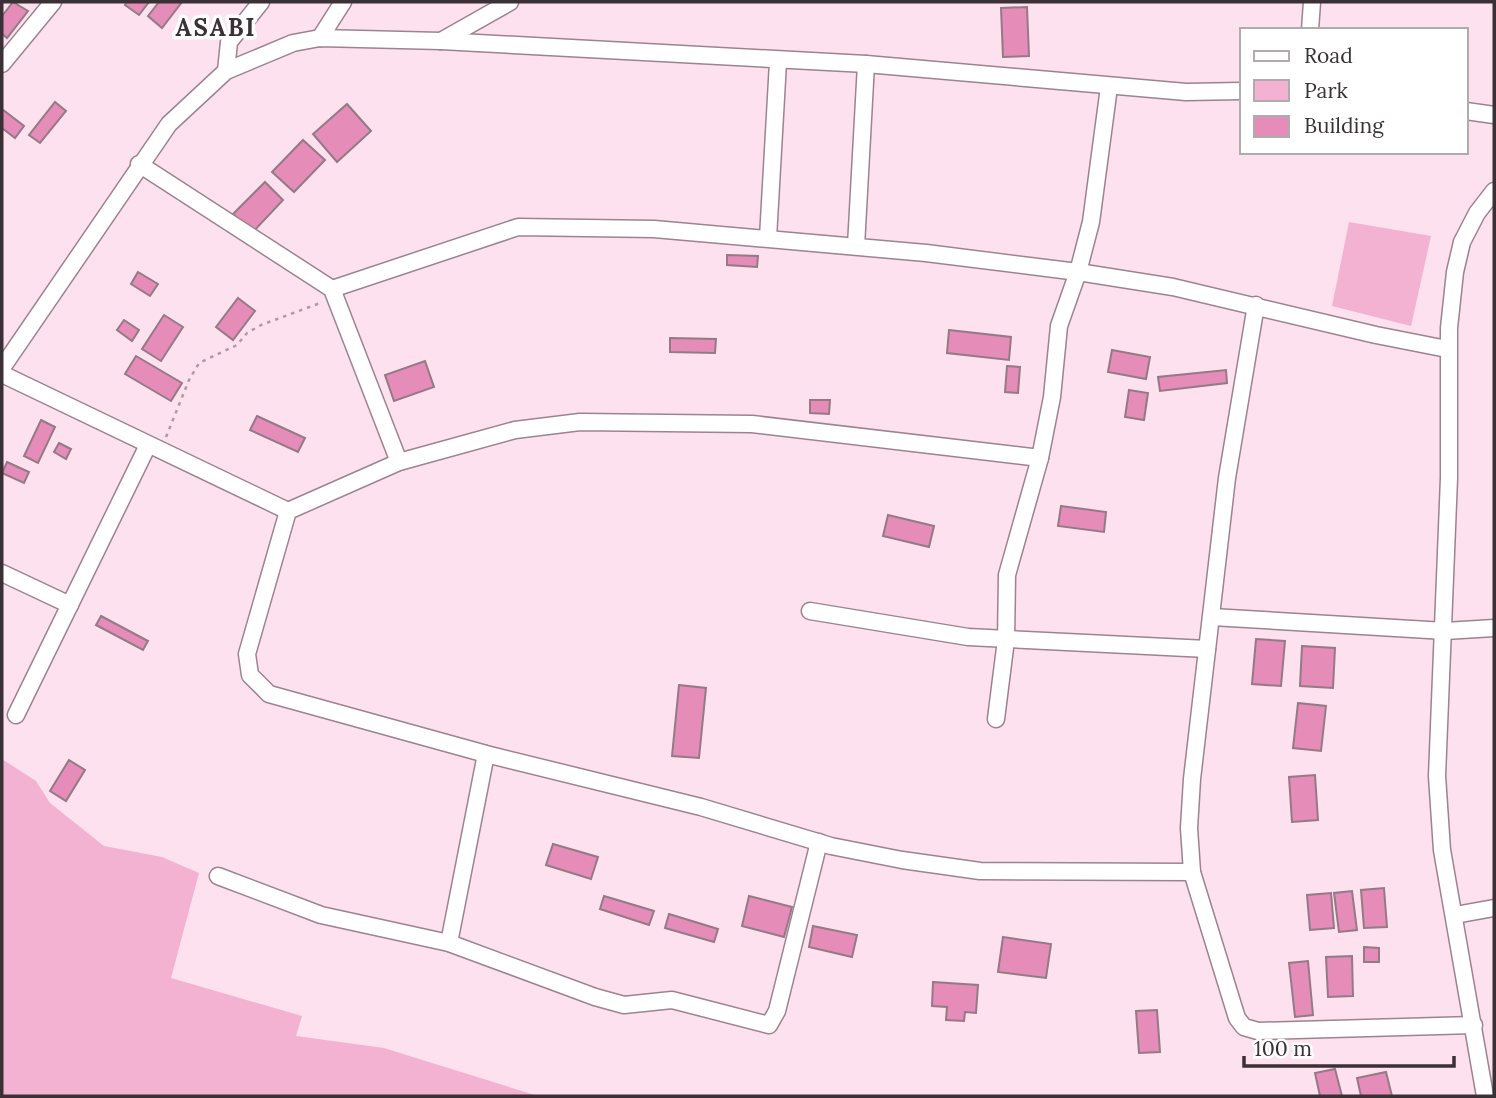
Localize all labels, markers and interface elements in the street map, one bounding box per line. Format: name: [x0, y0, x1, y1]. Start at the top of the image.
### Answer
district label: ASABI: [175, 12, 257, 43]
legend: [1240, 28, 1468, 154]
text: Road: [1304, 42, 1353, 69]
text: Park: [1304, 77, 1348, 104]
text: Building: [1304, 112, 1384, 139]
scale bar: [1244, 1024, 1454, 1068]
text: 100 m: [1254, 1035, 1312, 1062]

